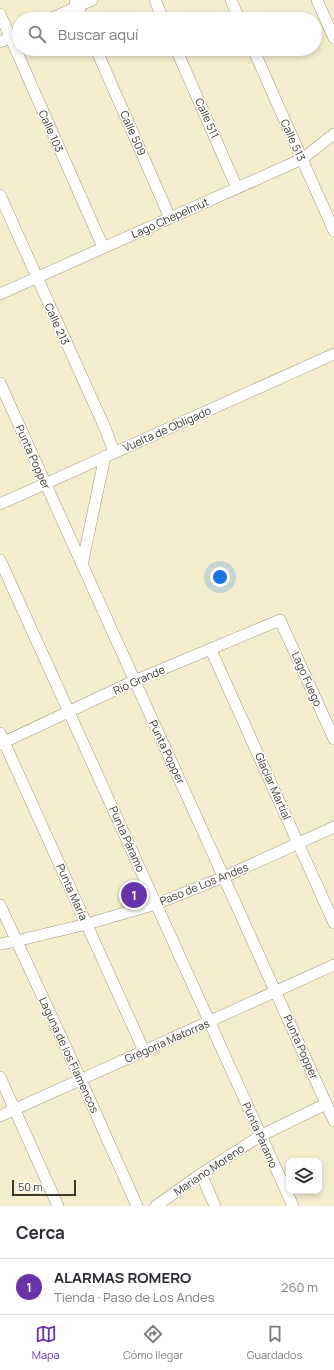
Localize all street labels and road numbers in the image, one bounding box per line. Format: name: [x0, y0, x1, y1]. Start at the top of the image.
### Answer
street label: Calle 511: [192, 95, 223, 140]
street label: Calle 103: [35, 107, 67, 154]
street label: Calle 509: [117, 108, 150, 158]
street label: Calle 513: [278, 116, 309, 163]
street label: Lago Chepelmut: [129, 194, 211, 241]
street label: Calle 213: [42, 300, 73, 347]
street label: Vuelta de Obligado: [120, 402, 214, 455]
street label: Punta Popper: [13, 422, 54, 491]
street label: Lago Fuego: [289, 649, 326, 709]
street label: Río Grande: [110, 661, 168, 698]
street label: Punta Popper: [146, 717, 189, 786]
street label: Glaciar Martial: [252, 750, 295, 822]
street label: Punta Páramo: [106, 804, 149, 875]
street label: Paso de Los Andes: [157, 859, 251, 908]
street label: Punta María: [53, 861, 92, 922]
street label: Laguna de los Flamencos: [36, 994, 103, 1115]
street label: Punta Popper: [281, 1012, 322, 1081]
street label: Gregoria Matorras: [122, 1015, 212, 1066]
street label: Punta Páramo: [239, 1100, 282, 1171]
street label: Mariano Moreno: [170, 1140, 247, 1199]

